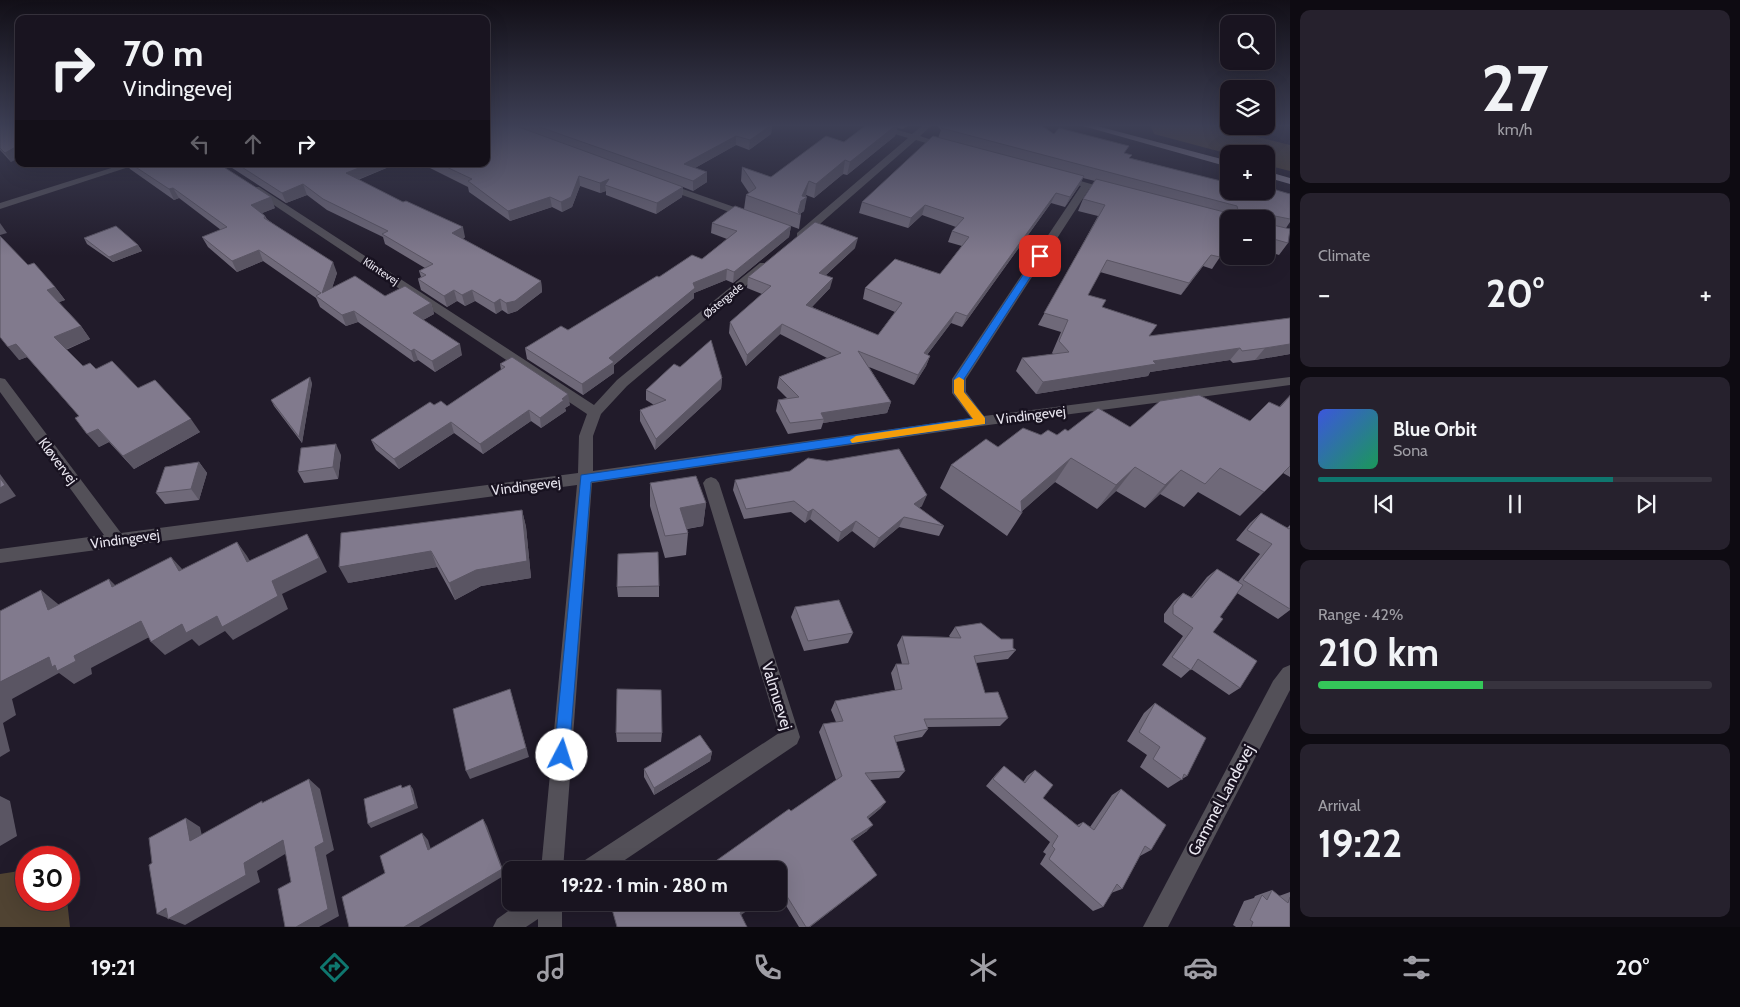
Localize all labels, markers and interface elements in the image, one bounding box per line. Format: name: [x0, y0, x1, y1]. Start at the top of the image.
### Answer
map controls: [1220, 15, 1275, 265]
button: search: [1220, 15, 1275, 70]
text: 70 m: [123, 32, 204, 75]
icon: right: [40, 35, 105, 100]
text: 27: [1481, 48, 1549, 127]
text: Vindingevej: [123, 75, 232, 102]
button: layers: [1220, 80, 1275, 135]
text: km/h: [1497, 120, 1533, 139]
icon: left: [186, 130, 214, 158]
icon: ahead: [239, 130, 267, 158]
icon: right: [292, 130, 320, 158]
button: +: [1220, 145, 1275, 200]
button: −: [1220, 210, 1275, 265]
pin: [1019, 235, 1061, 277]
icon: arrive: [1026, 242, 1054, 270]
text: Climate: [1318, 246, 1370, 265]
street label: Klintevej: [361, 254, 401, 288]
text: 20°: [1486, 270, 1544, 317]
text: −: [1318, 277, 1330, 311]
text: +: [1700, 277, 1712, 311]
street label: Østergade: [700, 279, 746, 321]
street label: Vindingevej: [995, 402, 1067, 428]
text: Blue Orbit: [1393, 418, 1477, 441]
street label: Kløvervej: [35, 434, 81, 488]
text: Sona: [1393, 441, 1428, 460]
street label: Vindingevej: [490, 473, 562, 499]
icon: previous: [1370, 490, 1398, 518]
icon: pause: [1501, 490, 1529, 518]
icon: next: [1632, 490, 1660, 518]
street label: Vindingevej: [89, 525, 161, 553]
text: Range · 42%: [1318, 605, 1403, 624]
text: 210 km: [1318, 629, 1439, 676]
street label: Valmuevej: [758, 660, 796, 732]
position arrow: [535, 728, 587, 780]
street label: Gammel Landevej: [1184, 741, 1258, 859]
text: Arrival: [1318, 796, 1361, 815]
text: 19:22: [1318, 820, 1402, 867]
speed limit sign: 30: [15, 846, 80, 911]
text: 19:22 · 1 min · 280 m: [561, 874, 728, 897]
icon: directions: [317, 950, 352, 985]
icon: music: [534, 950, 569, 985]
icon: phone: [750, 950, 785, 985]
icon: climate: [966, 950, 1001, 985]
icon: car: [1183, 950, 1218, 985]
icon: filters: [1399, 950, 1434, 985]
text: 19:21: [91, 954, 136, 981]
text: 20°: [1616, 954, 1649, 981]

